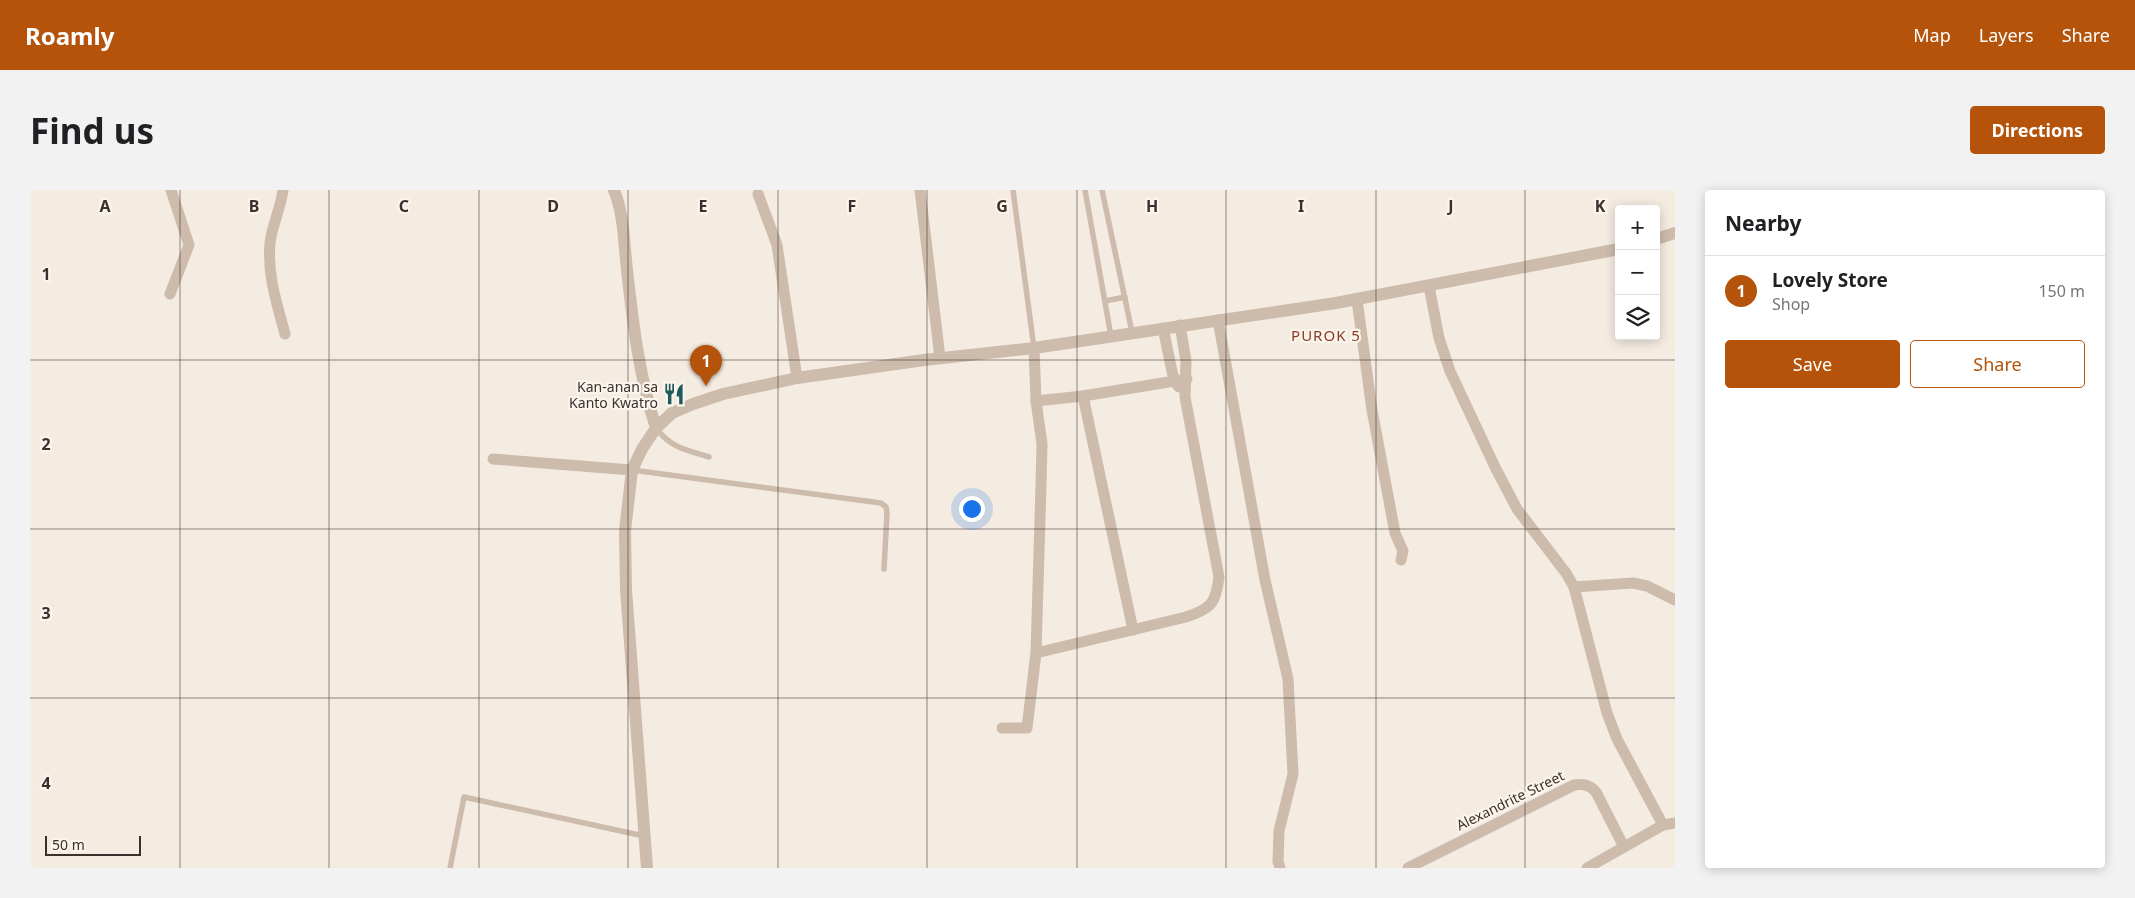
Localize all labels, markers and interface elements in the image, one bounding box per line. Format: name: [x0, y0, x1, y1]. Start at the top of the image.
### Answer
text: Roamly: [25, 19, 114, 52]
text: Map: [1913, 23, 1951, 47]
text: Layers: [1979, 23, 2034, 47]
text: Share: [2062, 23, 2110, 47]
button: Directions: [1970, 106, 2105, 154]
text: Find us: [30, 107, 154, 154]
text: A: [99, 195, 111, 217]
text: B: [249, 195, 259, 217]
text: C: [399, 195, 409, 217]
text: D: [547, 195, 559, 217]
text: E: [699, 195, 708, 217]
text: F: [848, 195, 856, 217]
text: G: [996, 195, 1008, 217]
text: H: [1146, 195, 1158, 217]
text: I: [1298, 195, 1304, 217]
text: J: [1446, 195, 1454, 217]
text: K: [1595, 195, 1606, 217]
map controls: [1615, 205, 1660, 340]
button: +: [1615, 205, 1660, 250]
text: Nearby: [1725, 209, 1801, 237]
button: −: [1615, 250, 1660, 295]
text: 1: [41, 263, 51, 285]
text: Lovely Store: [1772, 267, 1888, 293]
text: 1: [1736, 280, 1746, 302]
text: 150 m: [2038, 280, 2085, 302]
text: Shop: [1772, 293, 1810, 315]
button: layers: [1615, 295, 1660, 340]
district label: PUROK 5: [1291, 325, 1361, 345]
button: Save: [1725, 340, 1900, 388]
button: Share: [1910, 340, 2085, 388]
pin: 1: [690, 345, 722, 386]
place label: Kan-anan sa Kanto Kwatro: [569, 377, 658, 412]
restaurant icon: Kan-anan sa Kanto Kwatro: [661, 381, 687, 407]
text: 2: [41, 433, 51, 455]
your location: [959, 496, 985, 522]
text: 3: [41, 602, 51, 624]
street label: Alexandrite Street: [1453, 766, 1567, 834]
text: 4: [41, 772, 51, 794]
scale bar: [45, 833, 141, 856]
text: 50 m: [52, 835, 85, 854]

